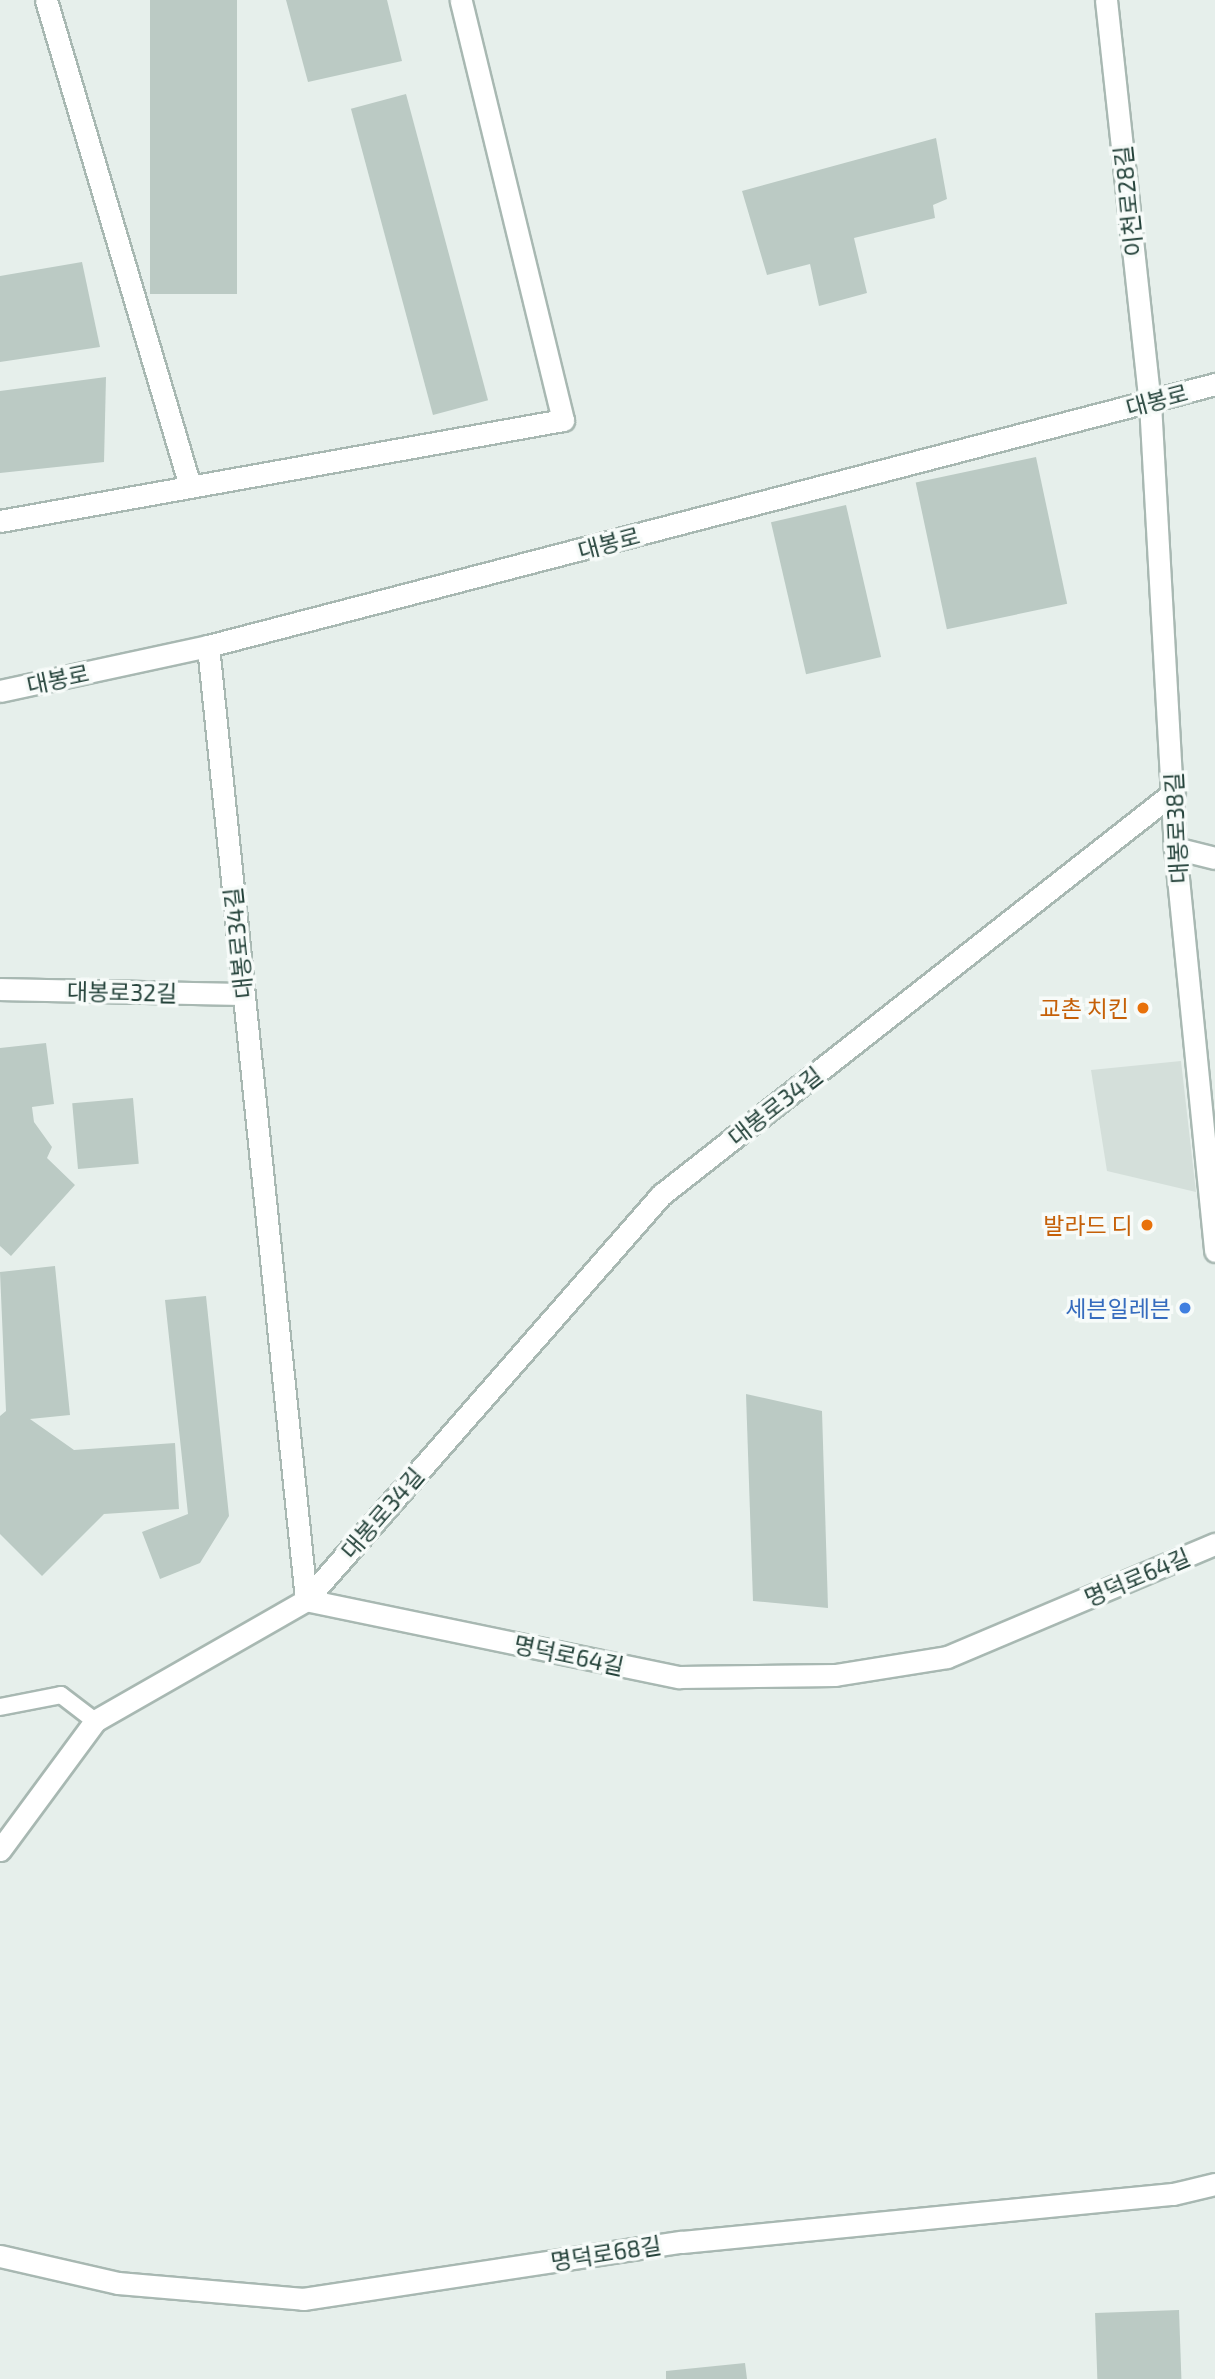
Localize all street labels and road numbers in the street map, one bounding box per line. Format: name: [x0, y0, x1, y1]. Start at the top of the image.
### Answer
street label: 이천로28길: [1108, 144, 1148, 258]
street label: 대봉로: [1123, 378, 1191, 422]
street label: 대봉로: [575, 521, 643, 565]
street label: 대봉로: [24, 659, 92, 699]
street label: 대봉로38길: [1159, 772, 1193, 884]
street label: 대봉로34길: [218, 886, 258, 1000]
street label: 대봉로32길: [67, 977, 177, 1007]
street label: 대봉로34길: [723, 1061, 827, 1151]
street label: 대봉로34길: [335, 1462, 429, 1564]
street label: 명덕로64길: [1080, 1542, 1194, 1612]
street label: 명덕로64길: [511, 1630, 627, 1680]
street label: 명덕로68길: [549, 2231, 663, 2275]

